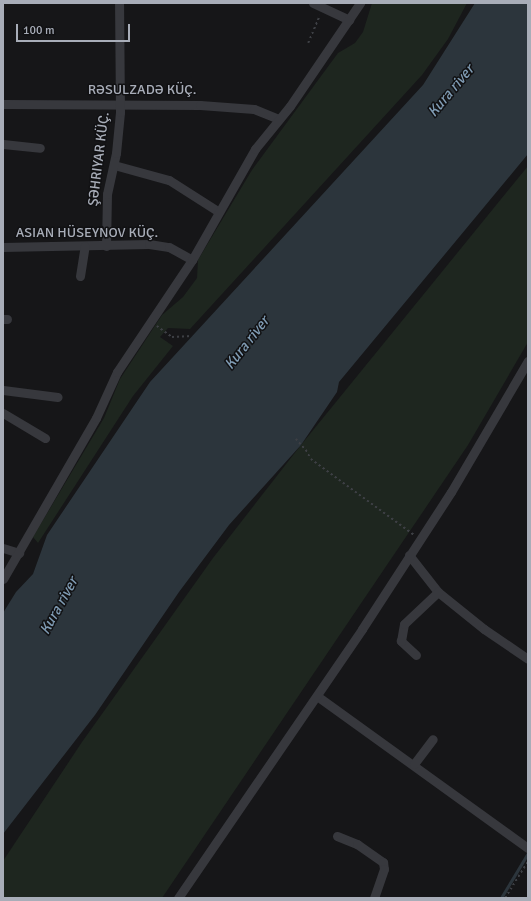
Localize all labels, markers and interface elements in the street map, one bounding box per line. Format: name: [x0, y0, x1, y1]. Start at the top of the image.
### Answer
scale bar: [18, 16, 132, 42]
text: 100 m: [23, 23, 55, 38]
water label: Kura river: [424, 61, 478, 121]
street label: RƏSULZADƏ KÜÇ.: [88, 82, 196, 98]
street label: ŞƏHRIYAR KÜÇ.: [85, 111, 113, 207]
street label: ASIAN HÜSEYNOV KÜÇ.: [16, 225, 158, 241]
water label: Kura river: [221, 313, 273, 373]
water label: Kura river: [36, 574, 82, 638]

